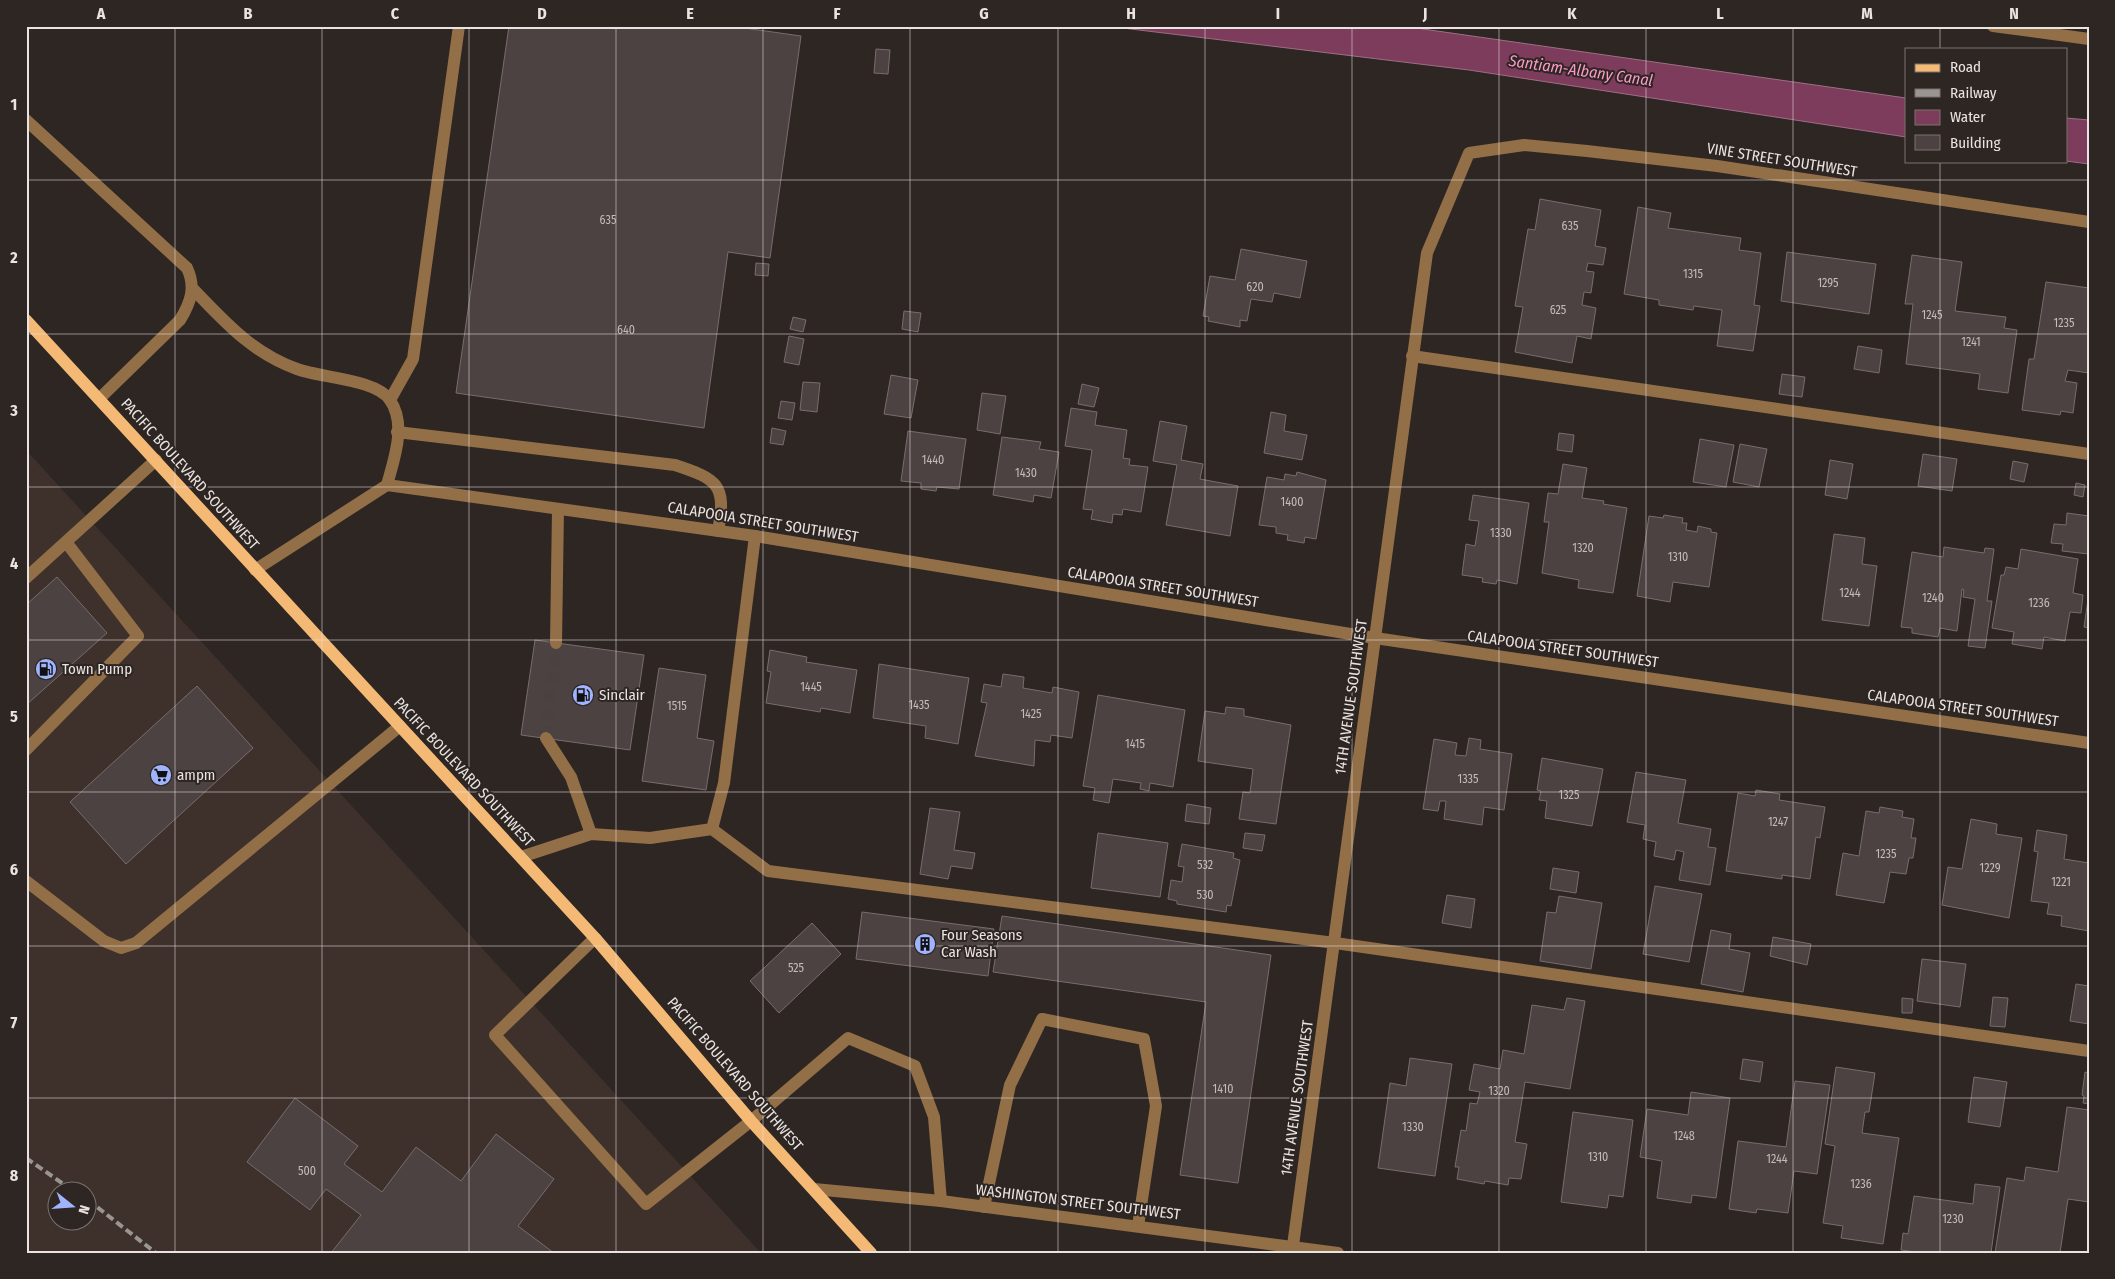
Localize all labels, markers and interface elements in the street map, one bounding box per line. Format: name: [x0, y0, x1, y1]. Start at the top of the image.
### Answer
text: A: [96, 4, 106, 23]
text: B: [244, 4, 253, 23]
text: C: [391, 4, 400, 23]
text: D: [537, 4, 547, 23]
text: E: [686, 4, 694, 23]
text: F: [833, 4, 841, 23]
text: G: [979, 4, 989, 23]
text: H: [1126, 4, 1136, 23]
text: I: [1276, 4, 1280, 23]
text: J: [1422, 4, 1427, 23]
text: K: [1567, 4, 1577, 23]
text: L: [1716, 4, 1724, 23]
text: M: [1861, 4, 1873, 23]
text: N: [2009, 4, 2019, 23]
legend: [1905, 48, 2068, 162]
water label: Santiam-Albany Canal: [1507, 51, 1654, 90]
text: Road: [1950, 58, 1981, 76]
text: Railway: [1950, 84, 1997, 102]
text: 1: [11, 95, 17, 114]
text: Water: [1950, 108, 1986, 126]
text: Building: [1950, 134, 2001, 152]
street label: VINE STREET SOUTHWEST: [1706, 139, 1858, 181]
house number: 635: [600, 213, 617, 227]
house number: 635: [1562, 219, 1579, 233]
text: 2: [9, 248, 18, 267]
house number: 1315: [1683, 267, 1703, 281]
house number: 1295: [1817, 276, 1839, 290]
house number: 620: [1246, 280, 1264, 294]
house number: 625: [1550, 303, 1567, 317]
house number: 1245: [1922, 308, 1943, 322]
house number: 1235: [2054, 316, 2075, 330]
house number: 640: [617, 323, 635, 337]
house number: 1241: [1961, 335, 1981, 349]
street label: PACIFIC BOULEVARD SOUTHWEST: [117, 395, 263, 553]
text: 3: [9, 401, 18, 420]
house number: 1440: [922, 453, 944, 467]
house number: 1430: [1015, 466, 1037, 480]
house number: 1400: [1281, 495, 1304, 509]
street label: CALAPOOIA STREET SOUTHWEST: [666, 498, 860, 546]
house number: 1330: [1490, 526, 1512, 540]
house number: 1320: [1572, 541, 1594, 555]
house number: 1310: [1668, 550, 1688, 564]
text: 4: [10, 554, 18, 573]
street label: CALAPOOIA STREET SOUTHWEST: [1066, 563, 1260, 611]
house number: 1244: [1839, 586, 1861, 600]
house number: 1240: [1922, 591, 1944, 605]
house number: 1236: [2028, 596, 2050, 610]
street label: 14TH AVENUE SOUTHWEST: [1331, 618, 1371, 776]
street label: CALAPOOIA STREET SOUTHWEST: [1466, 627, 1660, 671]
fuel station icon: Town Pump: [34, 657, 58, 681]
place label: Town Pump: [62, 660, 132, 678]
house number: 1445: [800, 680, 822, 694]
fuel station icon: Sinclair: [571, 683, 595, 707]
place label: Sinclair: [599, 686, 646, 704]
street label: CALAPOOIA STREET SOUTHWEST: [1866, 686, 2060, 730]
street label: PACIFIC BOULEVARD SOUTHWEST: [390, 694, 538, 850]
house number: 1435: [908, 698, 930, 712]
house number: 1515: [667, 699, 687, 713]
text: 5: [10, 707, 18, 726]
house number: 1425: [1020, 707, 1042, 721]
house number: 1415: [1125, 737, 1146, 751]
supermarket icon: ampm: [149, 763, 173, 787]
place label: ampm: [177, 766, 215, 784]
house number: 1335: [1457, 772, 1479, 786]
house number: 1325: [1559, 788, 1580, 802]
house number: 1247: [1768, 815, 1788, 829]
house number: 1235: [1876, 847, 1897, 861]
house number: 532: [1197, 858, 1213, 872]
text: 6: [10, 860, 18, 879]
house number: 1229: [1979, 861, 2001, 875]
house number: 1221: [2051, 875, 2071, 889]
house number: 530: [1196, 888, 1214, 902]
place label: Four Seasons Car Wash: [941, 926, 1022, 961]
building icon: Four Seasons Car Wash: [913, 932, 937, 956]
house number: 525: [788, 961, 805, 975]
street label: PACIFIC BOULEVARD SOUTHWEST: [663, 994, 807, 1155]
text: 7: [11, 1013, 18, 1032]
street label: 14TH AVENUE SOUTHWEST: [1277, 1019, 1317, 1177]
house number: 1410: [1213, 1082, 1233, 1096]
house number: 1320: [1488, 1084, 1510, 1098]
house number: 1330: [1402, 1120, 1424, 1134]
house number: 1248: [1673, 1129, 1695, 1143]
house number: 1310: [1588, 1150, 1608, 1164]
house number: 1244: [1766, 1152, 1788, 1166]
house number: 500: [298, 1164, 316, 1178]
text: 8: [10, 1166, 19, 1185]
house number: 1236: [1850, 1177, 1872, 1191]
street label: WASHINGTON STREET SOUTHWEST: [975, 1181, 1181, 1223]
north arrow: [48, 1182, 98, 1232]
text: N: [75, 1203, 93, 1216]
house number: 1230: [1942, 1212, 1964, 1226]

